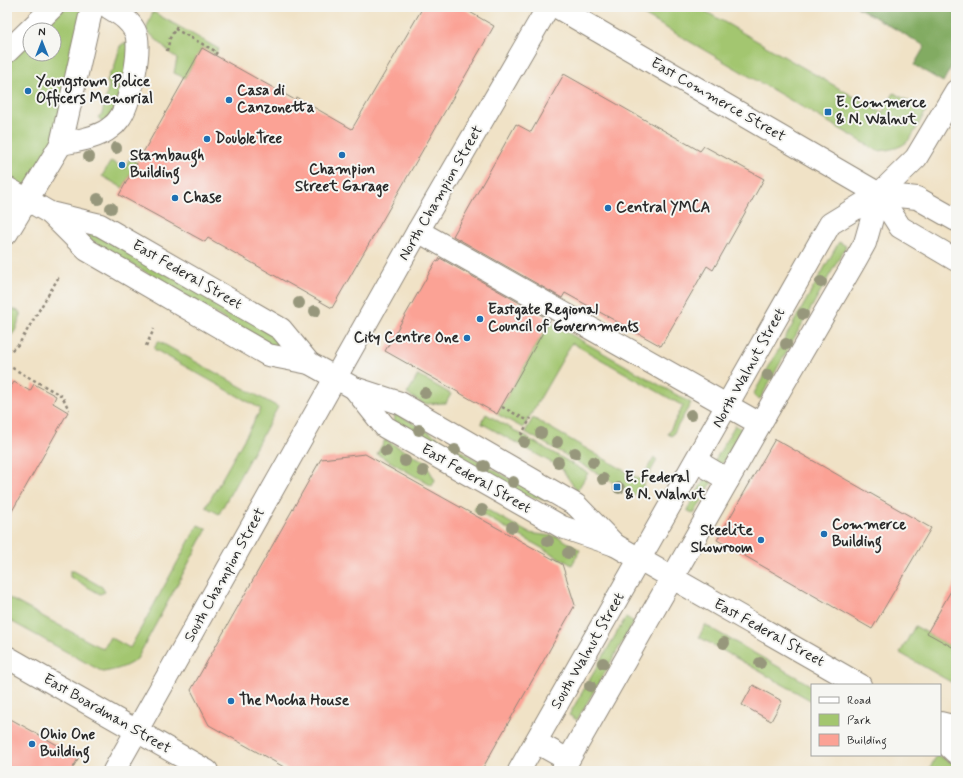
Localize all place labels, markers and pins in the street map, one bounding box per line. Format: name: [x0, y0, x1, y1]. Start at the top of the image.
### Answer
place label: Youngstown Police Officers Memorial: [36, 72, 153, 109]
place label: Casa di Canzonetta: [237, 81, 315, 118]
marker: Youngstown Police Officers Memorial: [23, 86, 33, 96]
place label: E. Commerce & N. Walnut: [836, 93, 926, 130]
marker: Casa di Canzonetta: [224, 95, 234, 105]
marker: E. Commerce & N. Walnut: [823, 107, 833, 117]
place label: DoubleTree: [215, 129, 283, 149]
marker: DoubleTree: [202, 134, 212, 144]
place label: Stambaugh Building: [130, 146, 205, 185]
marker: Champion Street Garage: [337, 150, 347, 160]
marker: Stambaugh Building: [117, 160, 127, 170]
place label: Champion Street Garage: [295, 160, 389, 198]
place label: Chase: [183, 188, 222, 208]
marker: Chase: [170, 193, 180, 203]
place label: Central YMCA: [616, 198, 711, 218]
marker: Central YMCA: [603, 203, 613, 213]
place label: Eastgate Regional Council of Governments: [488, 300, 639, 337]
marker: Eastgate Regional Council of Governments: [475, 314, 485, 324]
place label: City Centre One: [354, 328, 460, 348]
marker: City Centre One: [462, 333, 472, 343]
place label: E. Federal & N. Walnut: [625, 468, 707, 505]
marker: E. Federal & N. Walnut: [612, 482, 622, 492]
place label: Commerce Building: [832, 515, 906, 554]
place label: Steelite Showroom: [691, 521, 754, 558]
marker: Commerce Building: [819, 529, 829, 539]
marker: Steelite Showroom: [756, 535, 766, 545]
place label: The Mocha House: [239, 691, 350, 711]
marker: The Mocha House: [226, 696, 236, 706]
place label: Ohio One Building: [40, 725, 96, 764]
marker: Ohio One Building: [27, 739, 37, 749]

